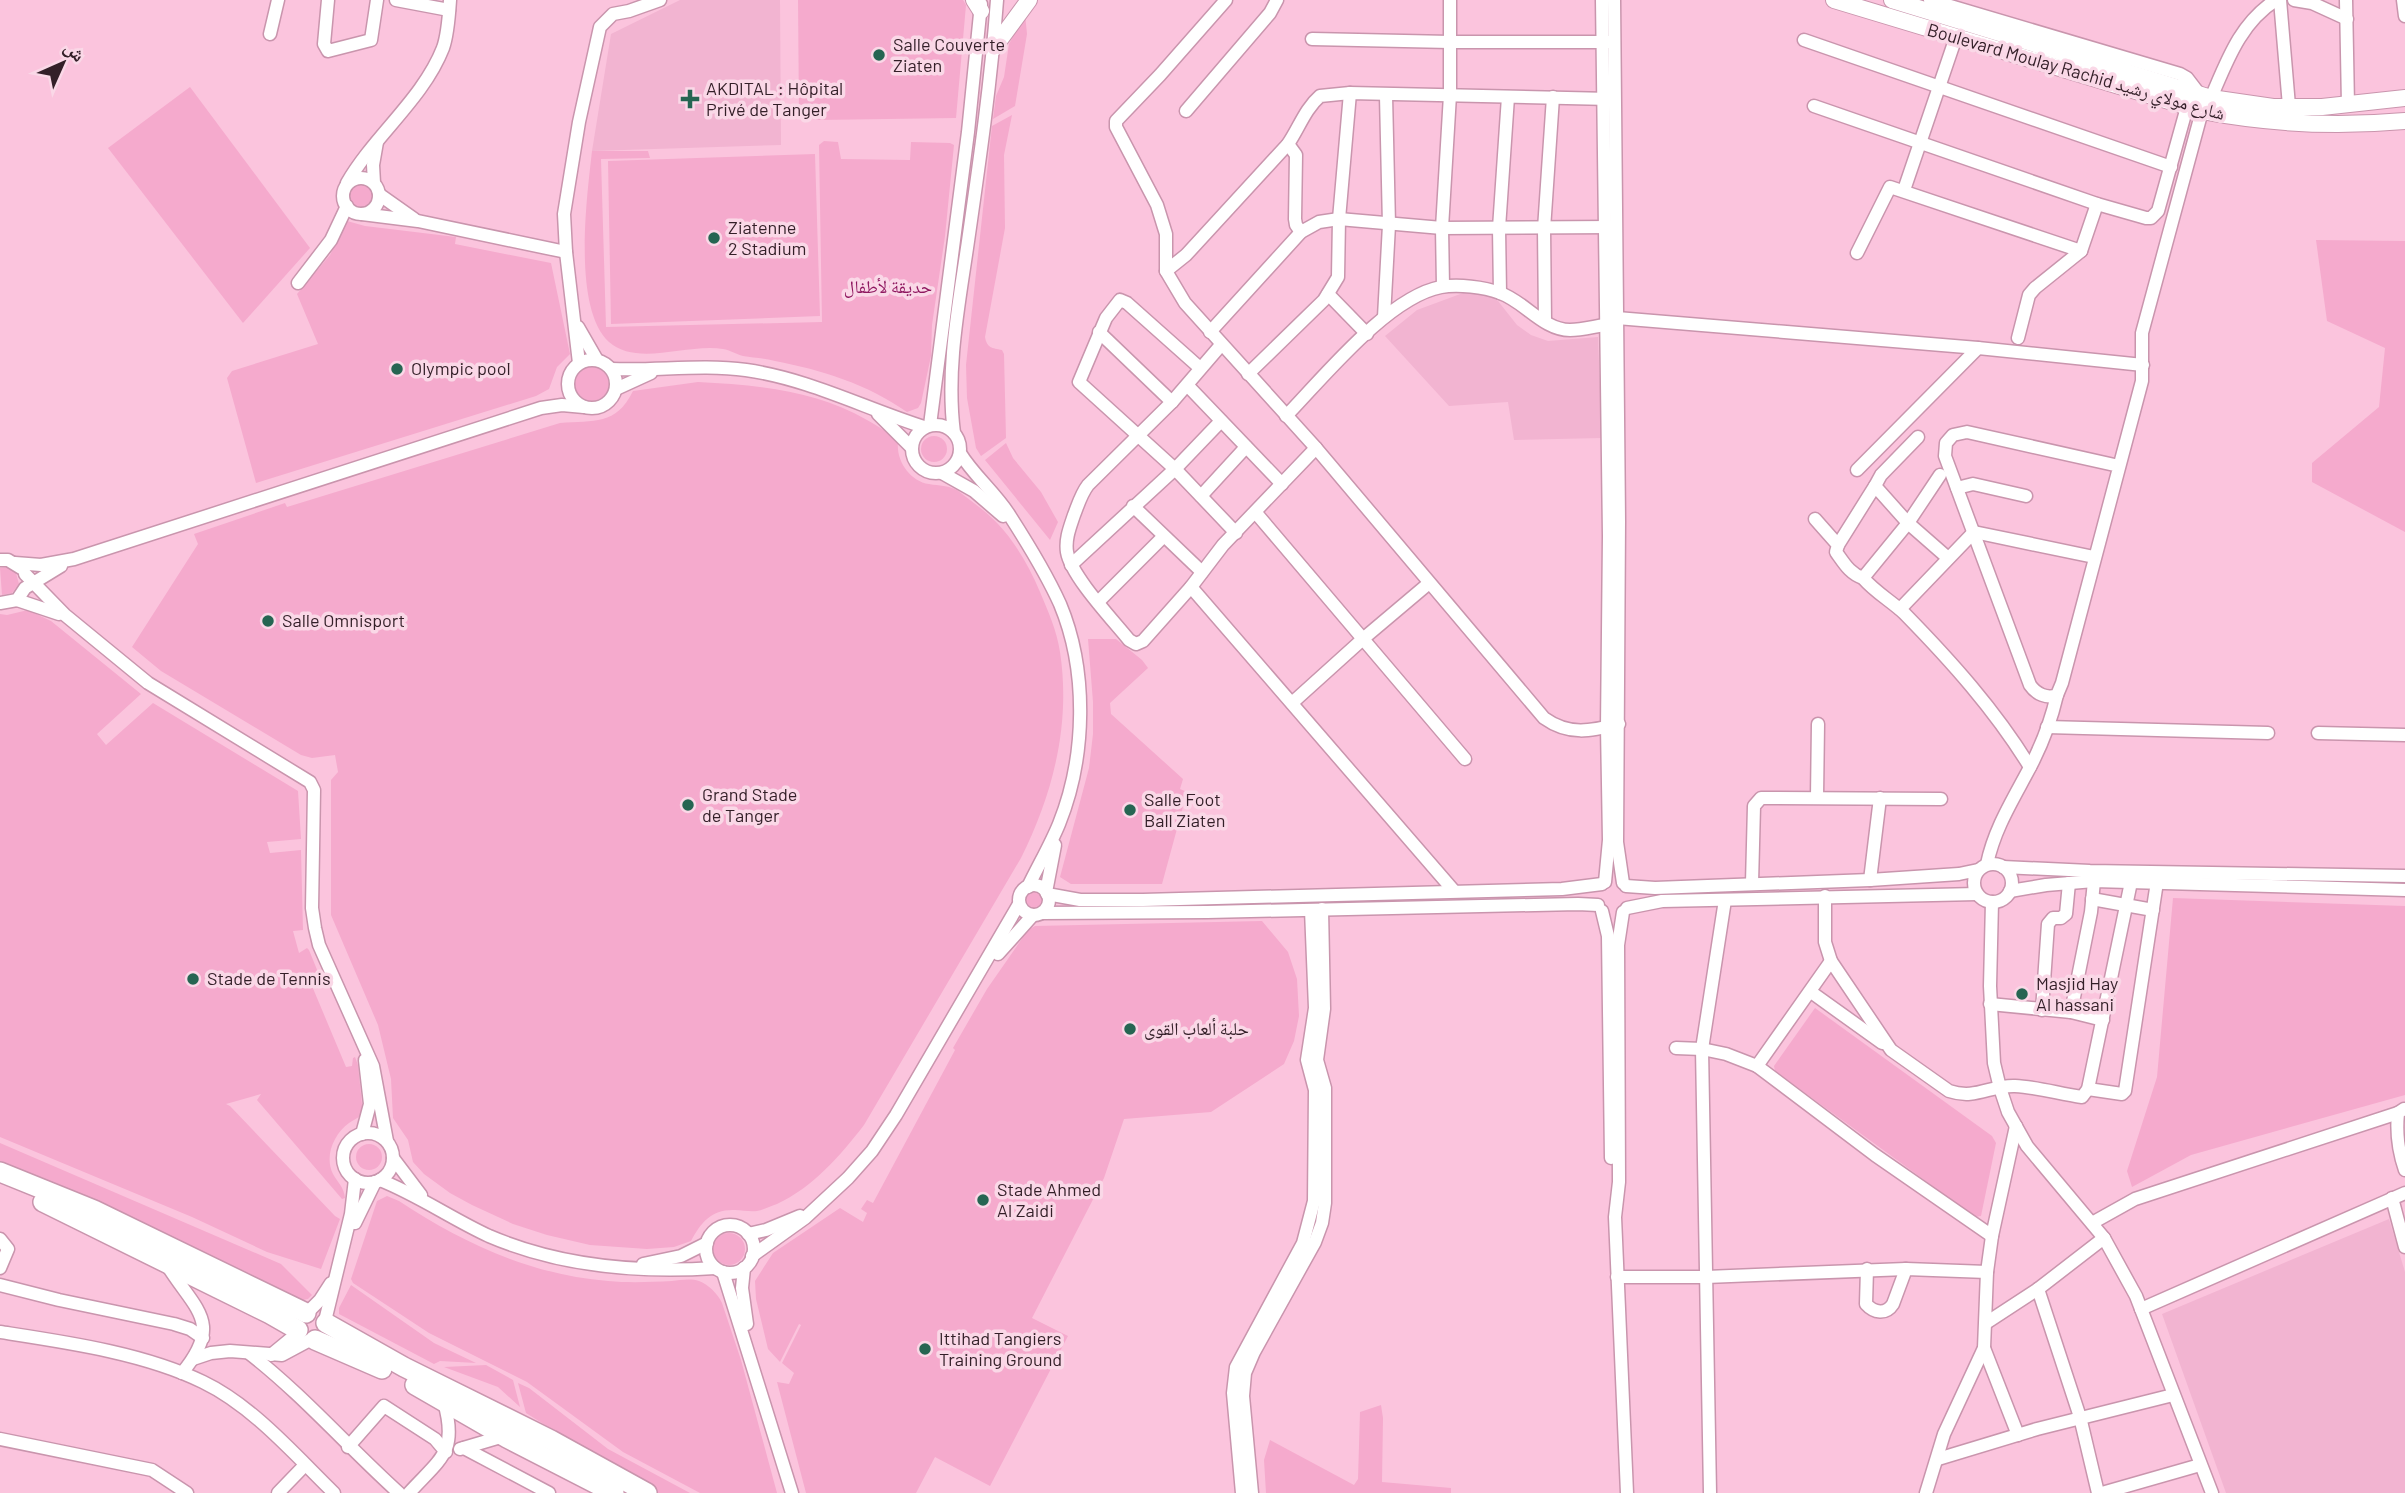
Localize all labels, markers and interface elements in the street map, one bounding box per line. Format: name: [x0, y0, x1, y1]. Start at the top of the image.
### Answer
street label: Boulevard Moulay Rachid شارع مولاي رشيد: [1924, 18, 2228, 129]
north arrow: [28, 28, 98, 98]
place label: Salle Couverte Ziaten: [893, 33, 1005, 76]
text: ش: [59, 35, 91, 67]
marker: Salle Couverte Ziaten: [871, 47, 887, 63]
place label: AKDITAL : Hôpital Privé de Tanger: [706, 77, 843, 120]
marker: AKDITAL : Hôpital Privé de Tanger: [680, 89, 700, 109]
place label: Ziatenne 2 Stadium: [728, 216, 806, 259]
marker: Ziatenne 2 Stadium: [706, 230, 722, 246]
park label: حديقة لأطفال: [844, 275, 932, 298]
place label: Olympic pool: [411, 357, 511, 379]
marker: Olympic pool: [389, 361, 405, 377]
place label: Salle Omnisport: [282, 609, 405, 631]
marker: Salle Omnisport: [260, 613, 276, 629]
place label: Grand Stade de Tanger: [702, 783, 797, 826]
place label: Salle Foot Ball Ziaten: [1144, 788, 1225, 831]
marker: Grand Stade de Tanger: [680, 797, 696, 813]
marker: Salle Foot Ball Ziaten: [1122, 802, 1138, 818]
place label: Stade de Tennis: [207, 967, 331, 989]
marker: Stade de Tennis: [185, 971, 201, 987]
place label: Masjid Hay Al hassani: [2036, 972, 2118, 1015]
marker: Masjid Hay Al hassani: [2014, 986, 2030, 1002]
place label: حلبة ألعاب القوى: [1144, 1017, 1249, 1040]
marker: حلبة ألعاب القوى: [1122, 1021, 1138, 1037]
place label: Stade Ahmed Al Zaidi: [997, 1178, 1101, 1221]
marker: Stade Ahmed Al Zaidi: [975, 1192, 991, 1208]
place label: Ittihad Tangiers Training Ground: [939, 1327, 1062, 1370]
marker: Ittihad Tangiers Training Ground: [917, 1341, 933, 1357]

